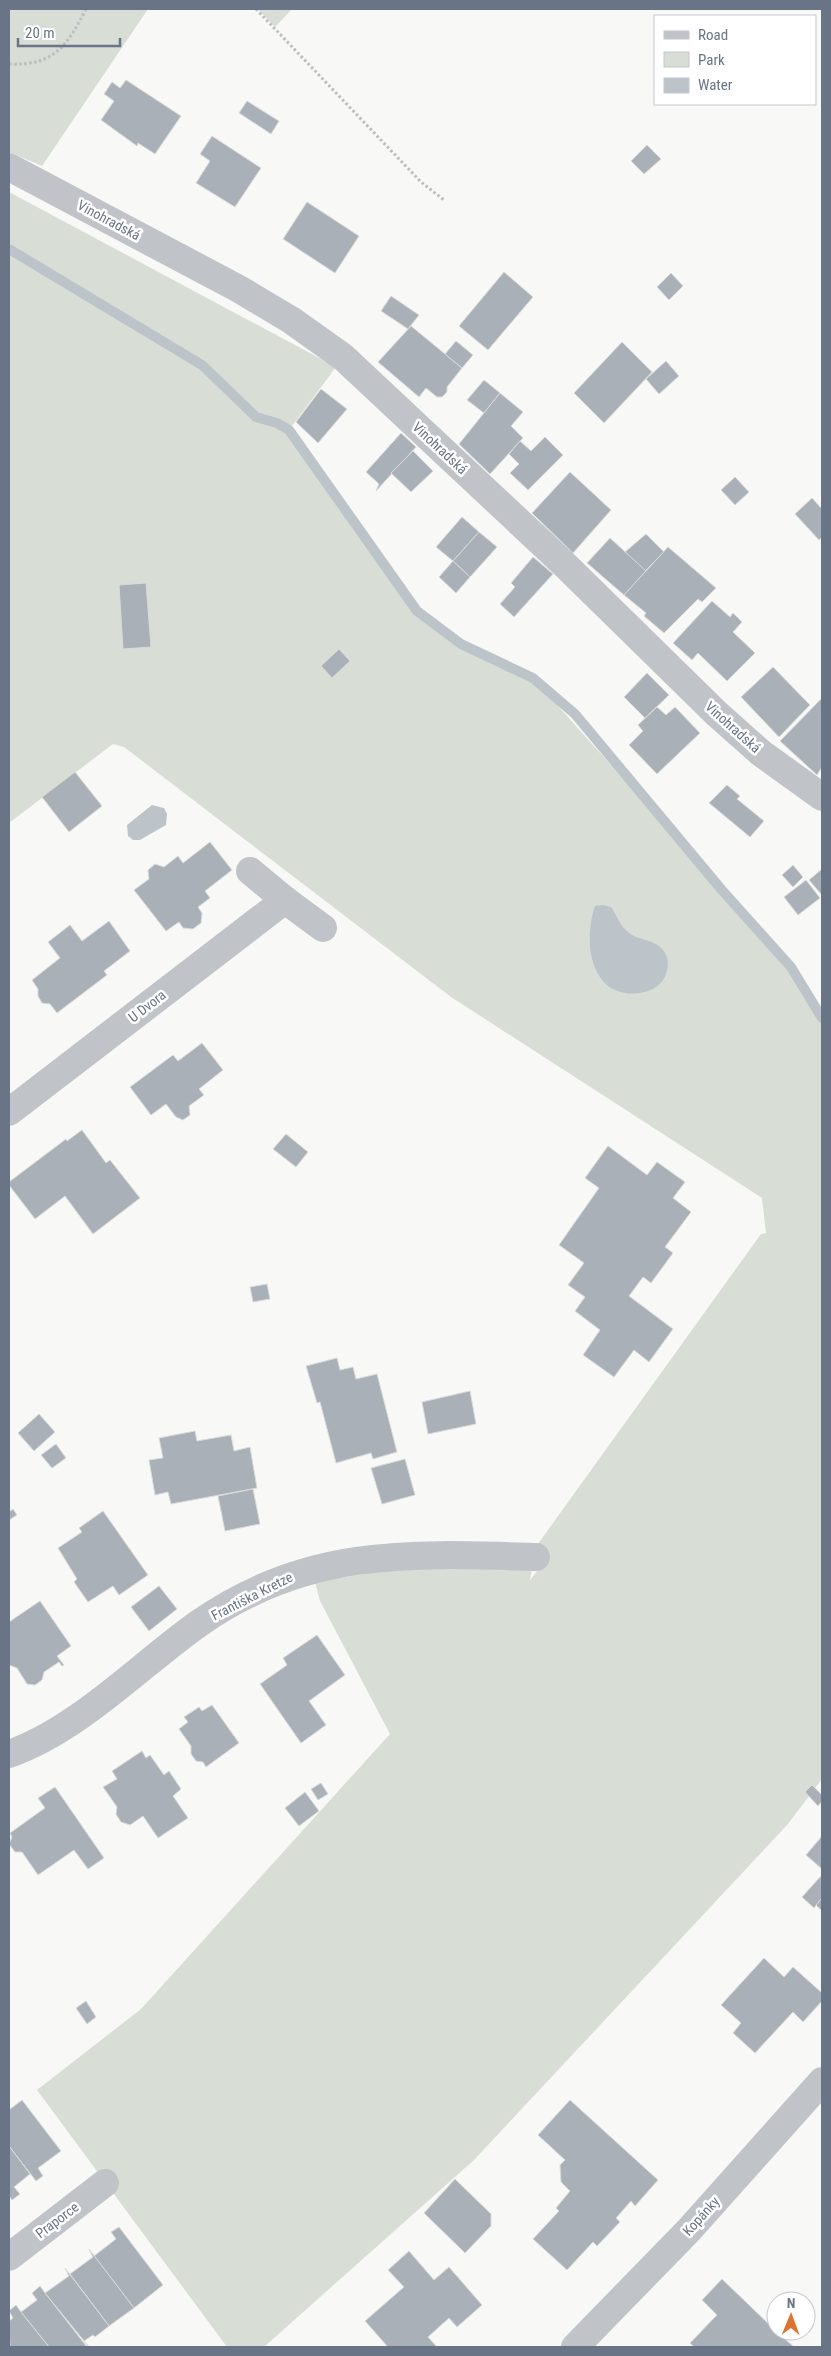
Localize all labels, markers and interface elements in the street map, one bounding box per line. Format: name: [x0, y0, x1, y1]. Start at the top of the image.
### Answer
scale bar: [18, 15, 120, 47]
legend: [654, 15, 816, 105]
text: 20 m: [25, 24, 55, 42]
text: Road: [698, 26, 728, 44]
text: Park: [698, 51, 725, 69]
text: Water: [698, 76, 733, 94]
street label: Vinohradská: [75, 197, 143, 243]
street label: Vinohradská: [409, 419, 471, 477]
street label: Vinohradská: [702, 698, 764, 756]
street label: U Dvora: [125, 987, 169, 1025]
street label: Františka Kretze: [209, 1568, 296, 1623]
street label: Kopánky: [679, 2193, 723, 2239]
street label: Praporce: [32, 2198, 82, 2241]
north arrow: [766, 2291, 816, 2341]
text: N: [787, 2295, 796, 2311]

